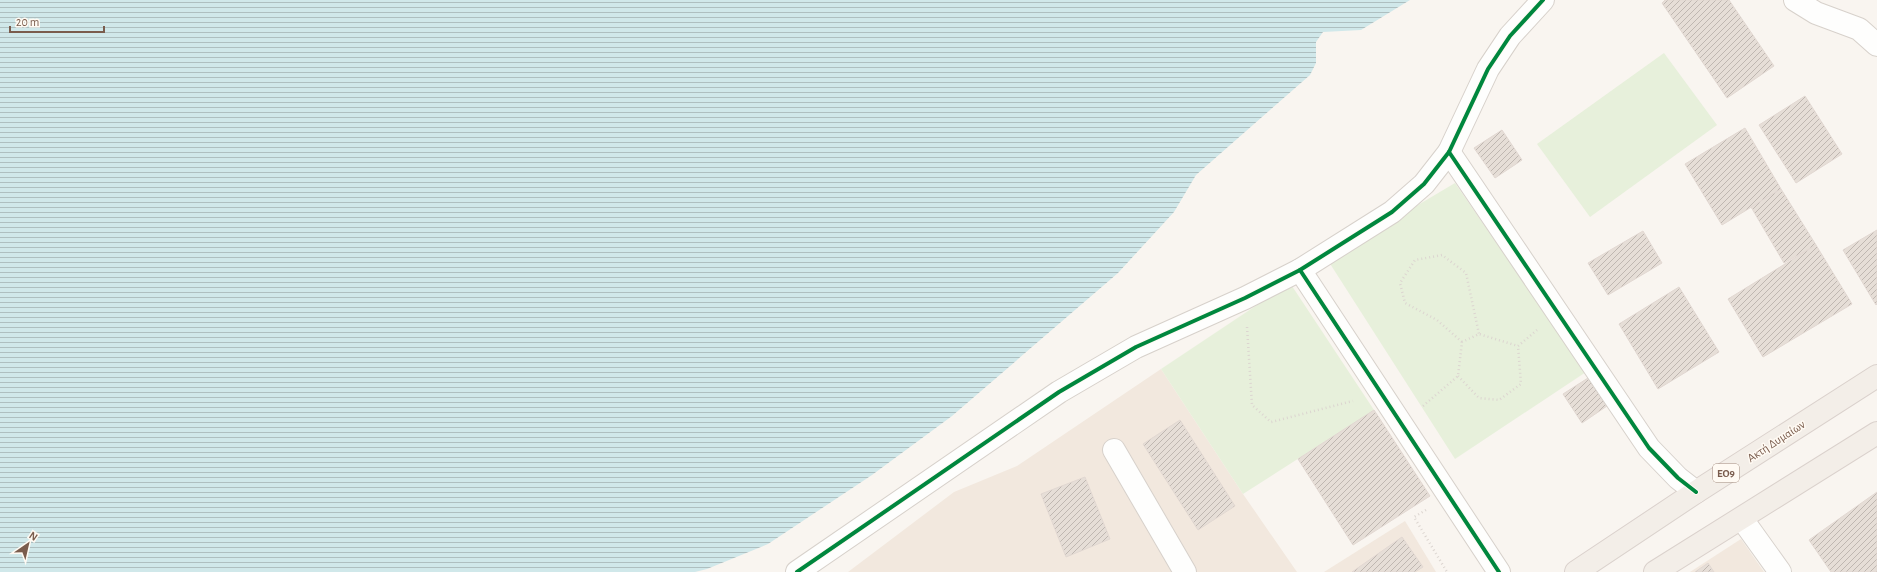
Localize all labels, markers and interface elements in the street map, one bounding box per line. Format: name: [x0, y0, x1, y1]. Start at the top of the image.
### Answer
scale bar: [10, 8, 104, 34]
text: 20 m: [16, 16, 39, 28]
street label: Ακτή Δυμαίων: [1745, 418, 1807, 464]
road number: ΕΟ9: [1713, 464, 1739, 482]
north arrow: [8, 524, 48, 564]
text: N: [27, 529, 40, 543]

